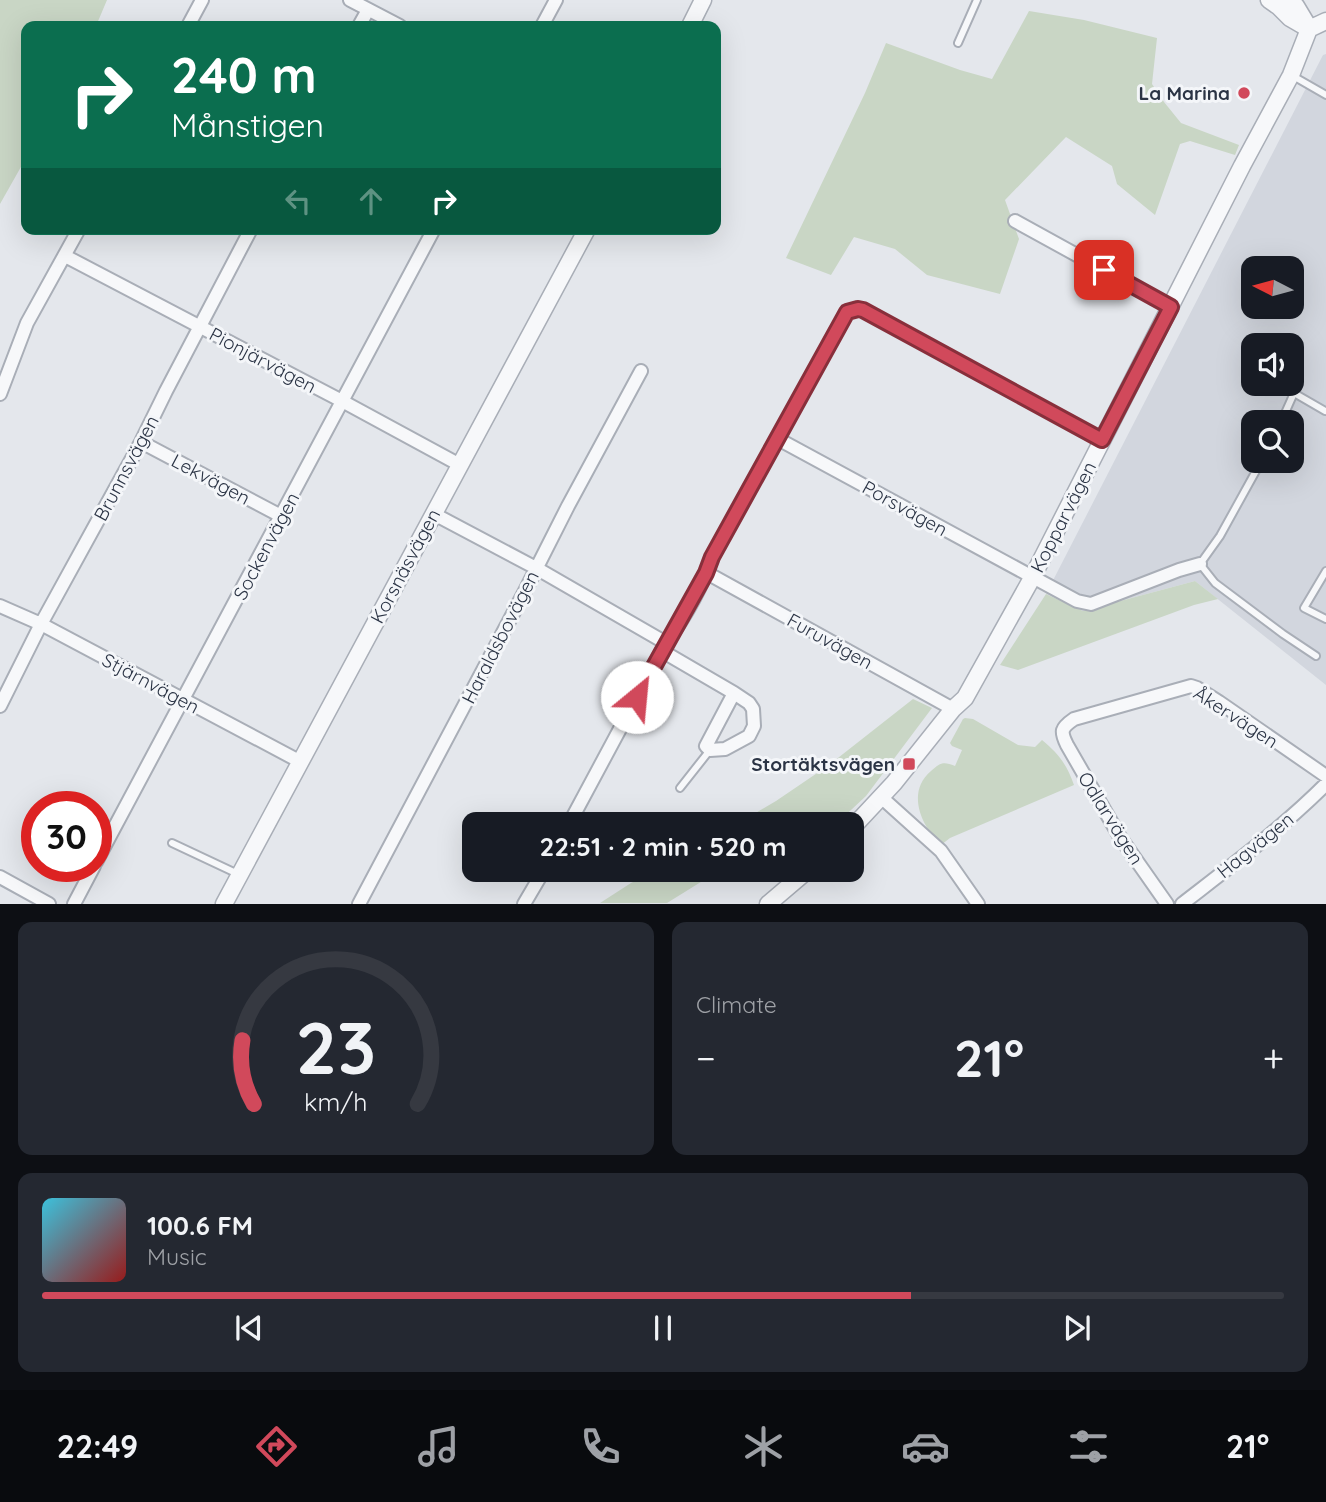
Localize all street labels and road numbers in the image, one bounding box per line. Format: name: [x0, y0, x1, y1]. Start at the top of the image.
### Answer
street label: Pionjärvägen: [206, 322, 320, 398]
street label: Brunnsvägen: [88, 411, 164, 525]
street label: Lekvägen: [168, 448, 254, 510]
street label: Kopparvägen: [1025, 457, 1101, 577]
street label: Porsvägen: [858, 475, 952, 541]
street label: Sockenvägen: [228, 488, 304, 604]
street label: Korsnäsvägen: [365, 505, 445, 627]
street label: Haraldsbovägen: [456, 567, 544, 707]
street label: Furuvägen: [783, 608, 877, 674]
street label: Stjärnvägen: [98, 647, 204, 719]
street label: Åkervägen: [1189, 681, 1283, 753]
street label: Odlarvägen: [1073, 767, 1149, 869]
street label: Hagvägen: [1212, 807, 1298, 883]

